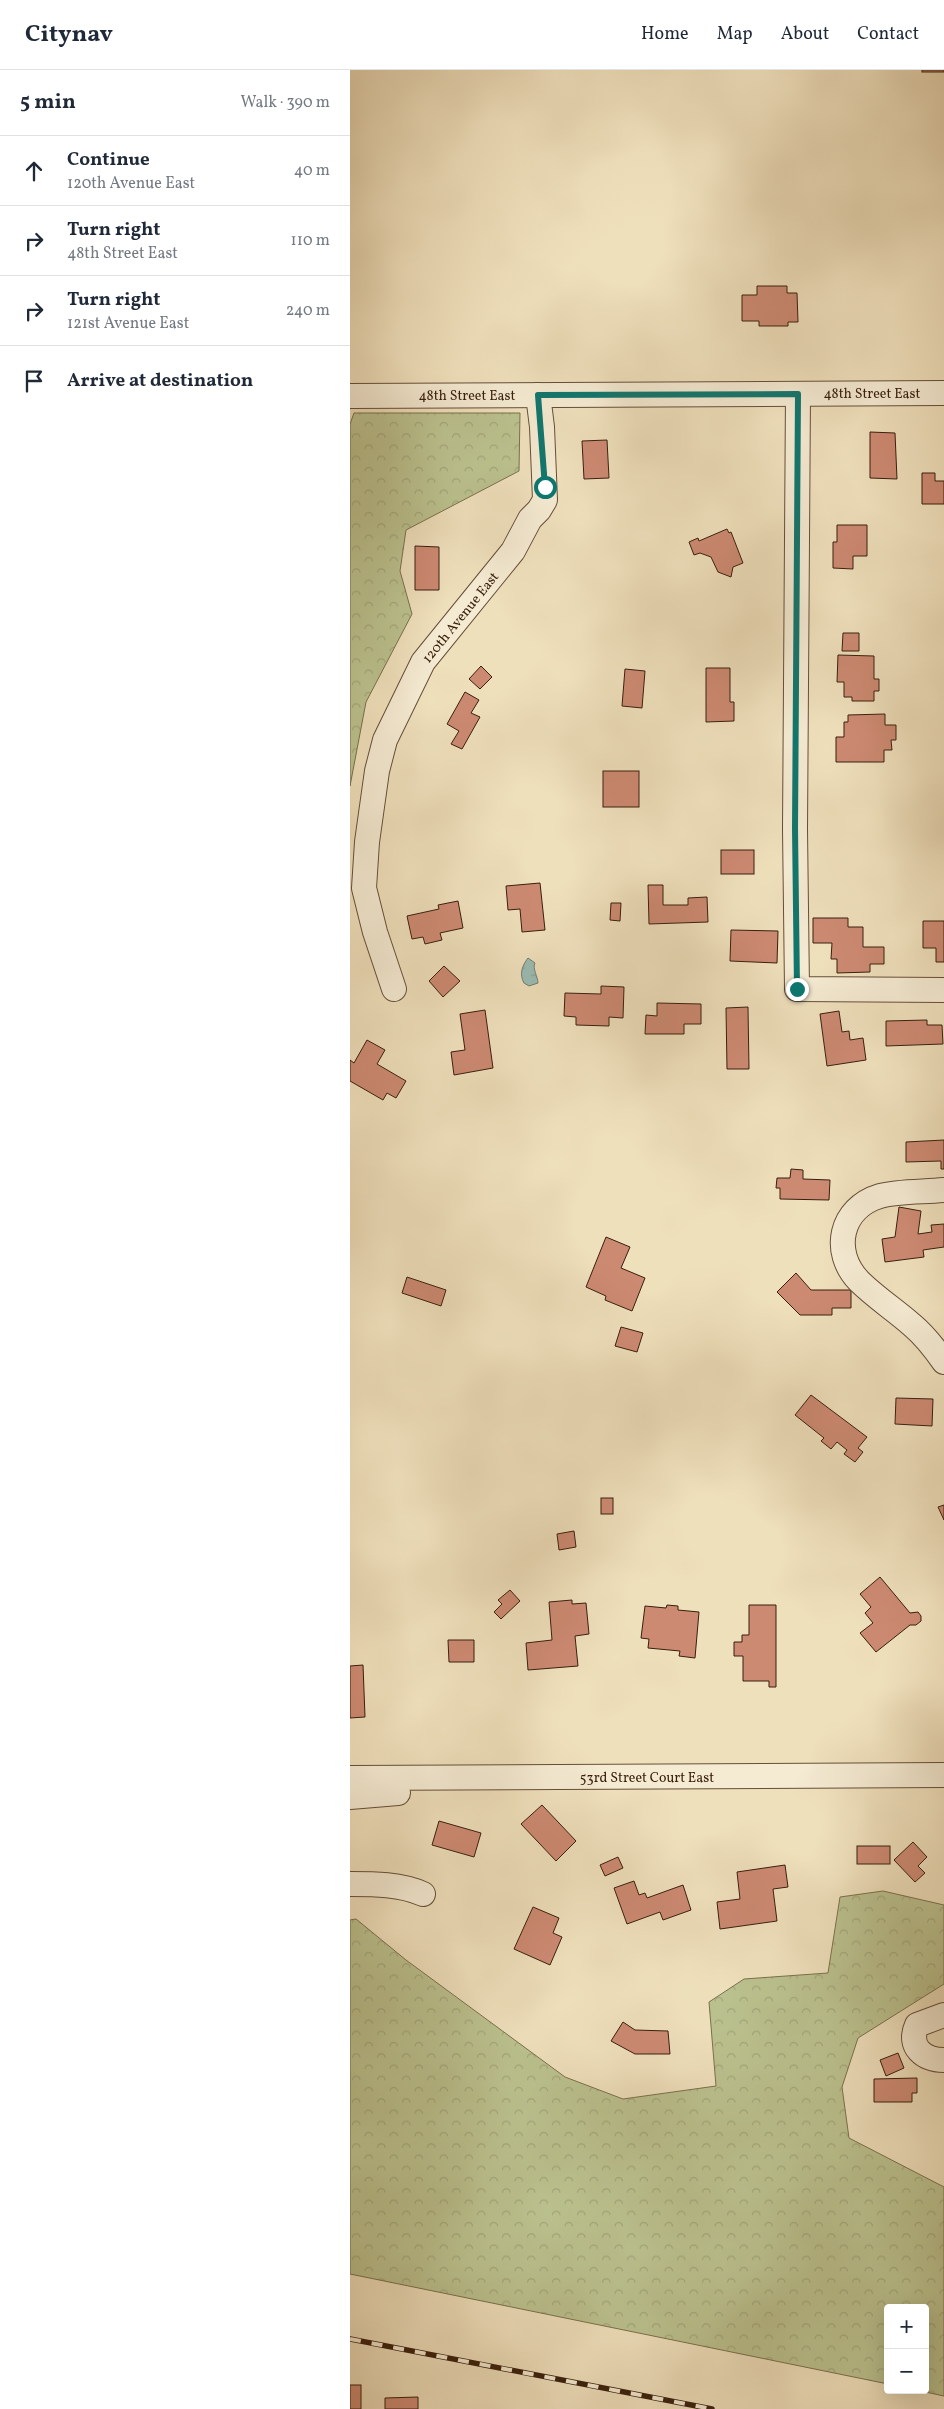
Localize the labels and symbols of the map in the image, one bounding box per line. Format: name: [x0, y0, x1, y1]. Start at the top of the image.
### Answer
street label: 48th Street East: [823, 385, 921, 404]
street label: 48th Street East: [418, 387, 516, 406]
route start: [534, 476, 557, 499]
street label: 120th Avenue East: [418, 568, 504, 668]
route end: [786, 978, 809, 1001]
street label: 53rd Street Court East: [580, 1769, 714, 1788]

